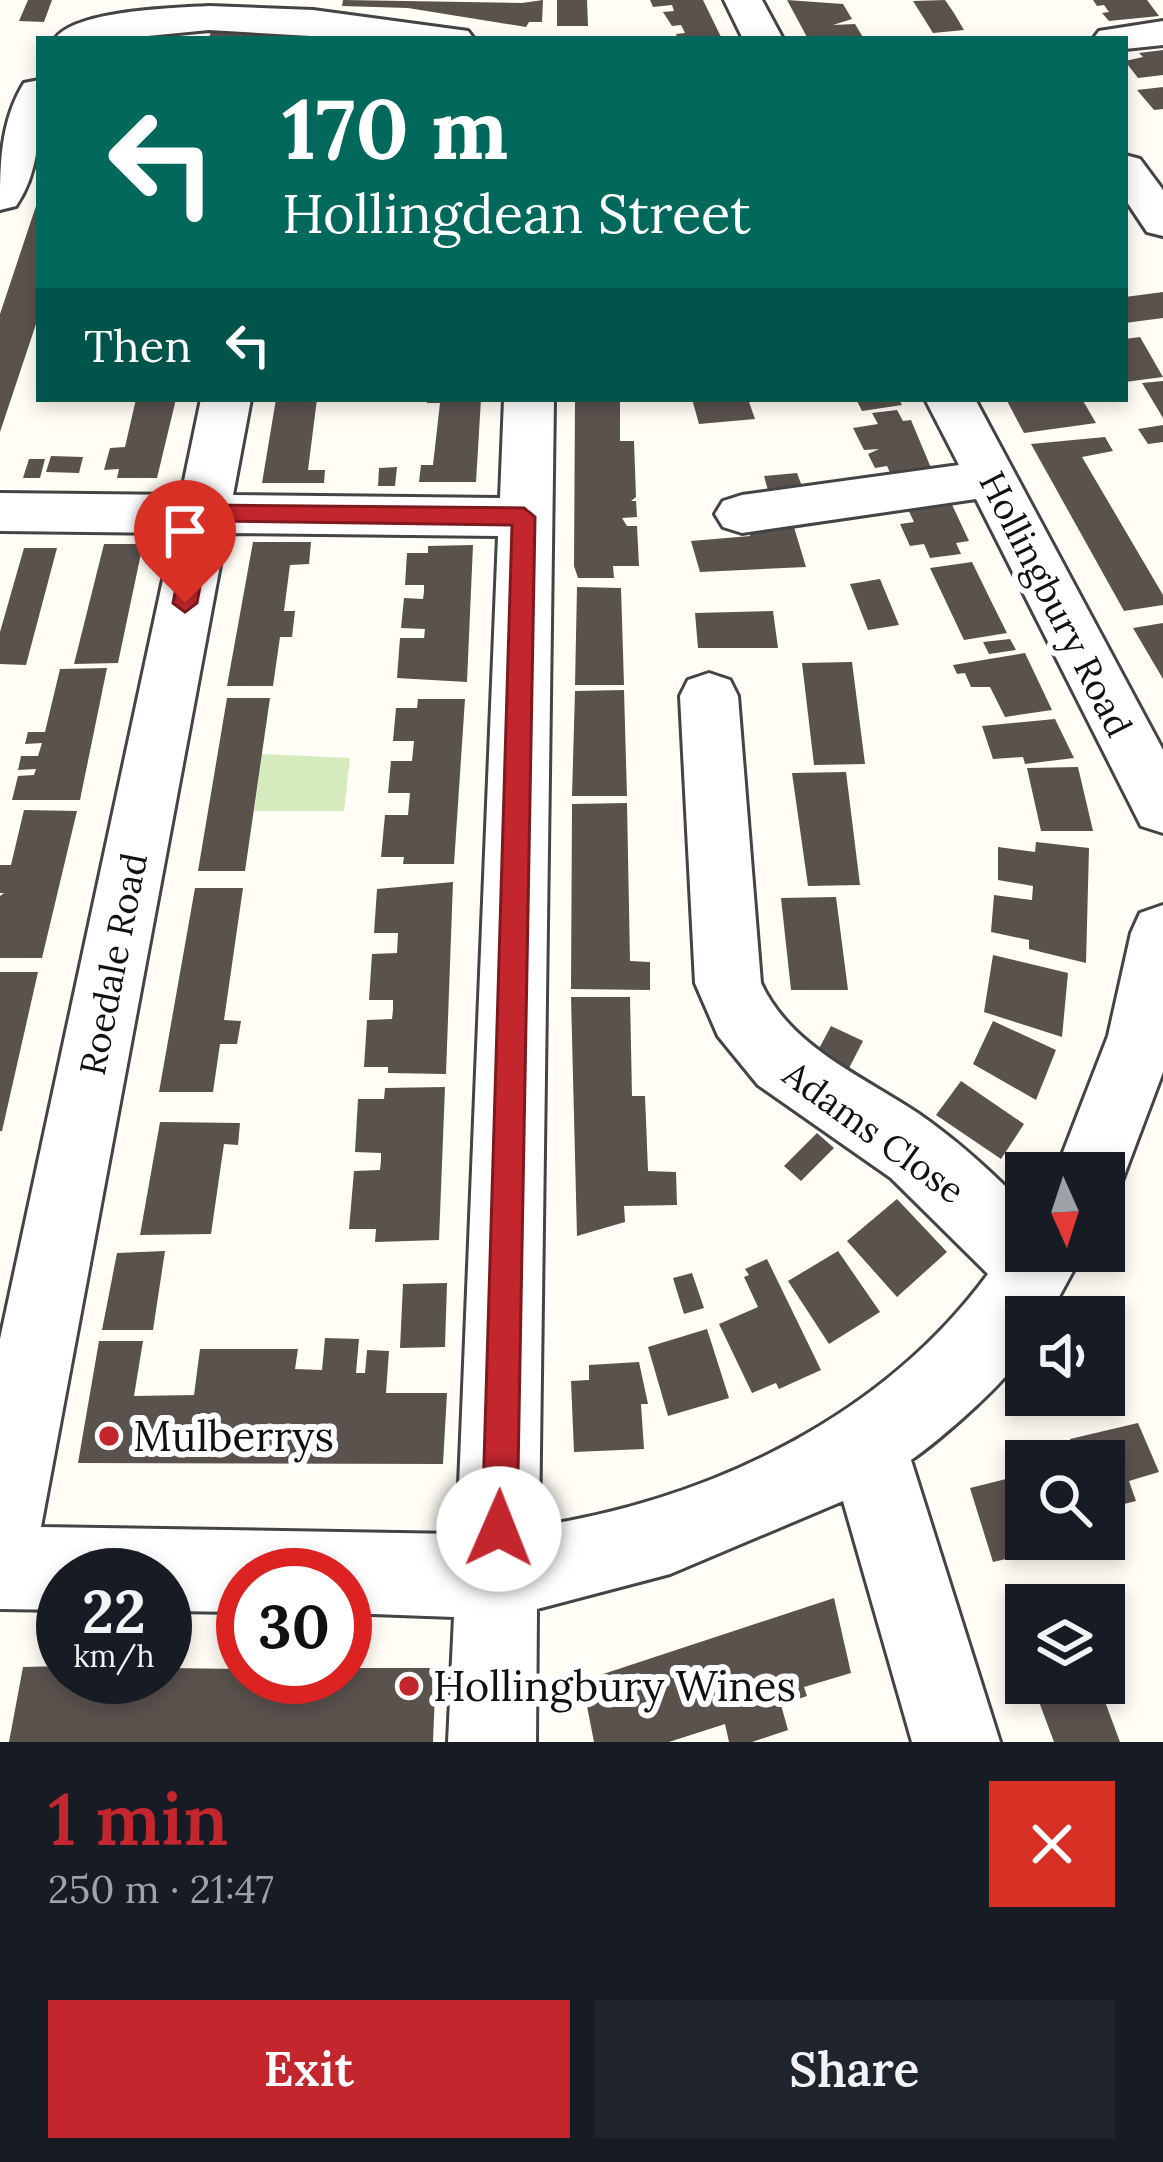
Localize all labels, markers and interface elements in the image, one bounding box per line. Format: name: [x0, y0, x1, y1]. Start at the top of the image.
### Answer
text: 170 m: [282, 74, 508, 182]
icon: left: [84, 84, 240, 240]
text: Hollingdean Street: [282, 179, 751, 248]
icon: left: [215, 312, 281, 378]
text: Then: [84, 317, 191, 374]
street label: Hollingbury Road: [969, 464, 1143, 744]
pin: [134, 480, 236, 603]
icon: arrive: [152, 498, 218, 564]
street label: Roedale Road: [69, 849, 157, 1079]
street label: Adams Close: [773, 1050, 974, 1213]
north arrow: [1005, 1152, 1125, 1272]
map controls: [1005, 1152, 1125, 1704]
button: sound: [1005, 1296, 1125, 1416]
place label: Mulberrys: [133, 1409, 334, 1463]
marker: Mulberrys: [96, 1423, 122, 1449]
button: search: [1005, 1440, 1125, 1560]
position arrow: [436, 1466, 562, 1592]
speed limit sign: 30: [216, 1548, 372, 1704]
text: 22: [82, 1573, 146, 1649]
button: layers: [1005, 1584, 1125, 1704]
text: km/h: [73, 1637, 155, 1675]
place label: Hollingbury Wines: [433, 1659, 796, 1713]
marker: Hollingbury Wines: [396, 1673, 422, 1699]
text: 1 min: [48, 1773, 228, 1865]
button: close: [989, 1781, 1115, 1907]
text: 250 m · 21:47: [48, 1864, 274, 1914]
button: Exit: [48, 2000, 570, 2138]
button: Share: [594, 2000, 1115, 2138]

